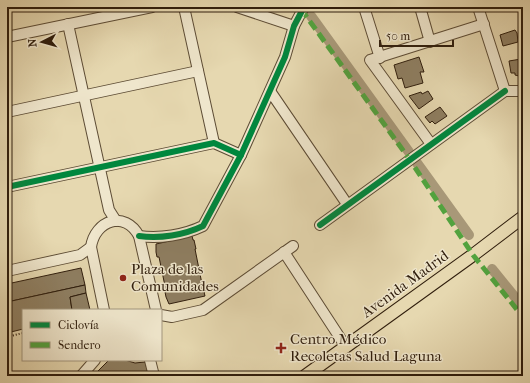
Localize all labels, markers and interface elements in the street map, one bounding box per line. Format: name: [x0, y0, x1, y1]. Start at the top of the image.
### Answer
north arrow: [22, 22, 62, 62]
scale bar: [380, 22, 453, 48]
text: 50 m: [386, 29, 410, 43]
text: N: [26, 38, 39, 48]
street label: Avenida Madrid: [357, 246, 453, 322]
place label: Plaza de las Comunidades: [131, 260, 219, 295]
marker: Plaza de las Comunidades: [118, 273, 128, 283]
legend: [22, 309, 162, 361]
text: Ciclovía: [58, 318, 99, 332]
place label: Centro Médico Recoletas Salud Laguna: [290, 330, 443, 365]
text: Sendero: [58, 338, 101, 352]
marker: Centro Médico Recoletas Salud Laguna: [275, 342, 287, 354]

